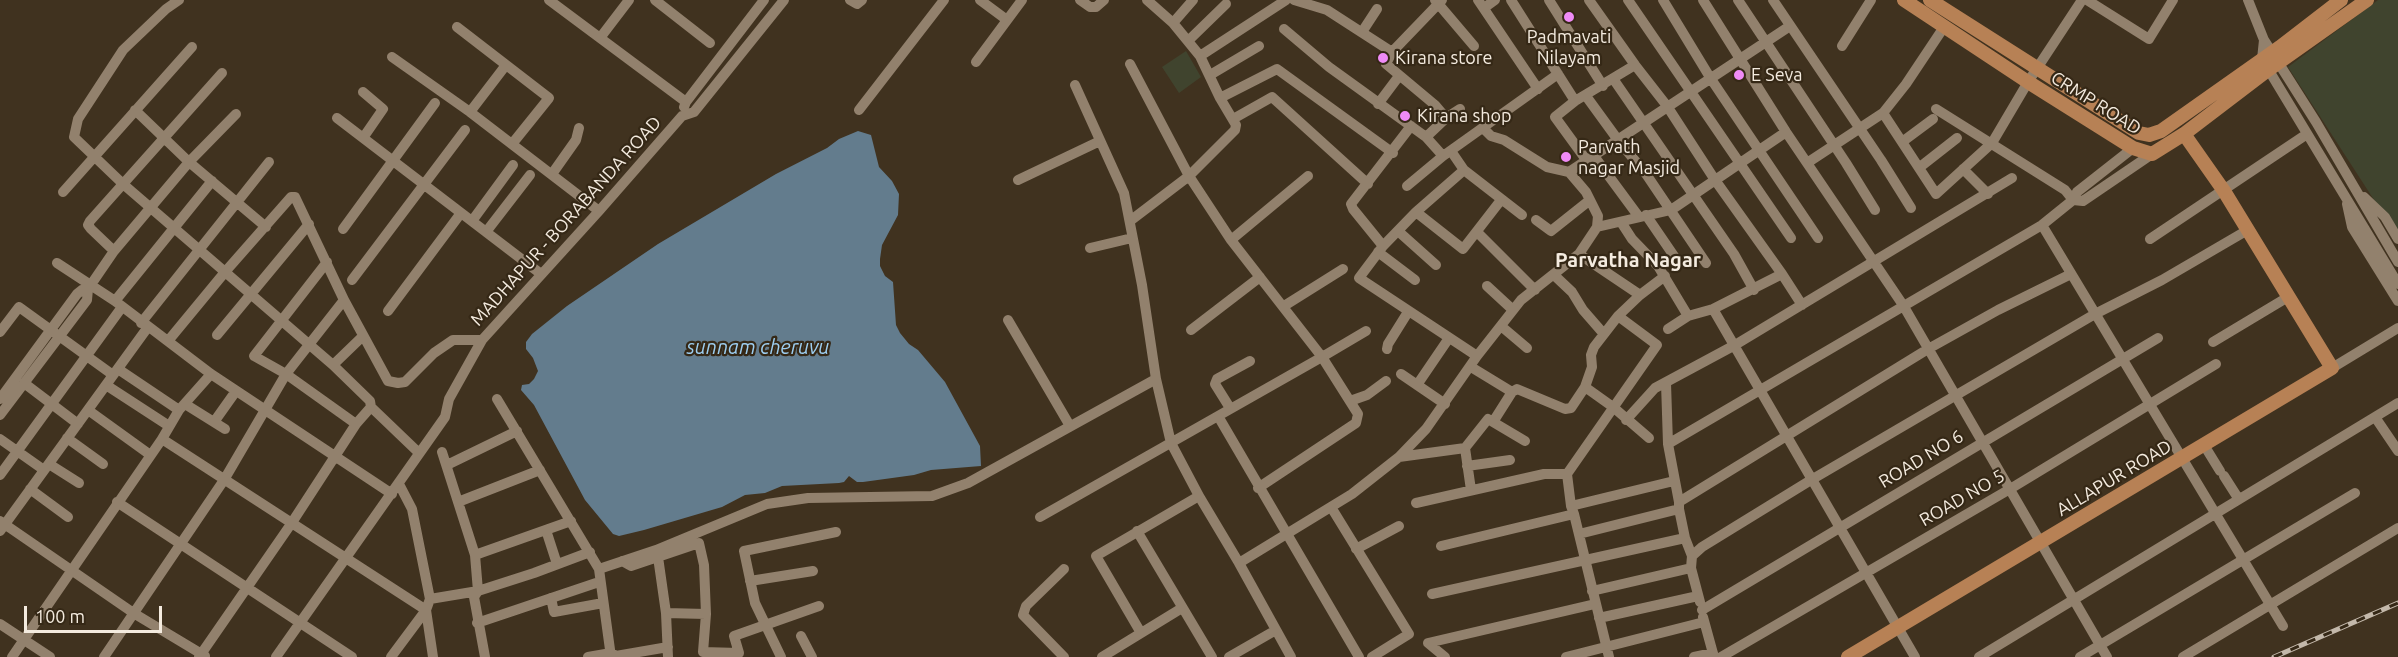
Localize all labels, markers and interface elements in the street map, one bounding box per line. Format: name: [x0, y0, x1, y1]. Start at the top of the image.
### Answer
marker: Padmavati Nilayam: [1562, 10, 1576, 24]
place label: Padmavati Nilayam: [1527, 26, 1611, 68]
place label: Kirana store: [1395, 47, 1493, 69]
marker: Kirana store: [1376, 51, 1390, 65]
place label: E Seva: [1751, 64, 1803, 86]
street label: CRMP ROAD: [2047, 67, 2145, 139]
marker: E Seva: [1732, 68, 1746, 82]
place label: Kirana shop: [1417, 105, 1512, 127]
marker: Kirana shop: [1398, 109, 1412, 123]
street label: MADHAPUR - BORABANDA ROAD: [466, 112, 666, 330]
place label: Parvath nagar Masjid: [1578, 136, 1680, 178]
marker: Parvath nagar Masjid: [1559, 150, 1573, 164]
district label: Parvatha Nagar: [1555, 248, 1701, 272]
water label: sunnam cheruvu: [687, 335, 829, 359]
street label: ROAD NO 6: [1875, 425, 1967, 493]
street label: ALLAPUR ROAD: [2053, 435, 2175, 521]
street label: ROAD NO 5: [1916, 465, 2008, 531]
scale bar: [27, 594, 165, 632]
text: 100 m: [35, 606, 85, 626]

